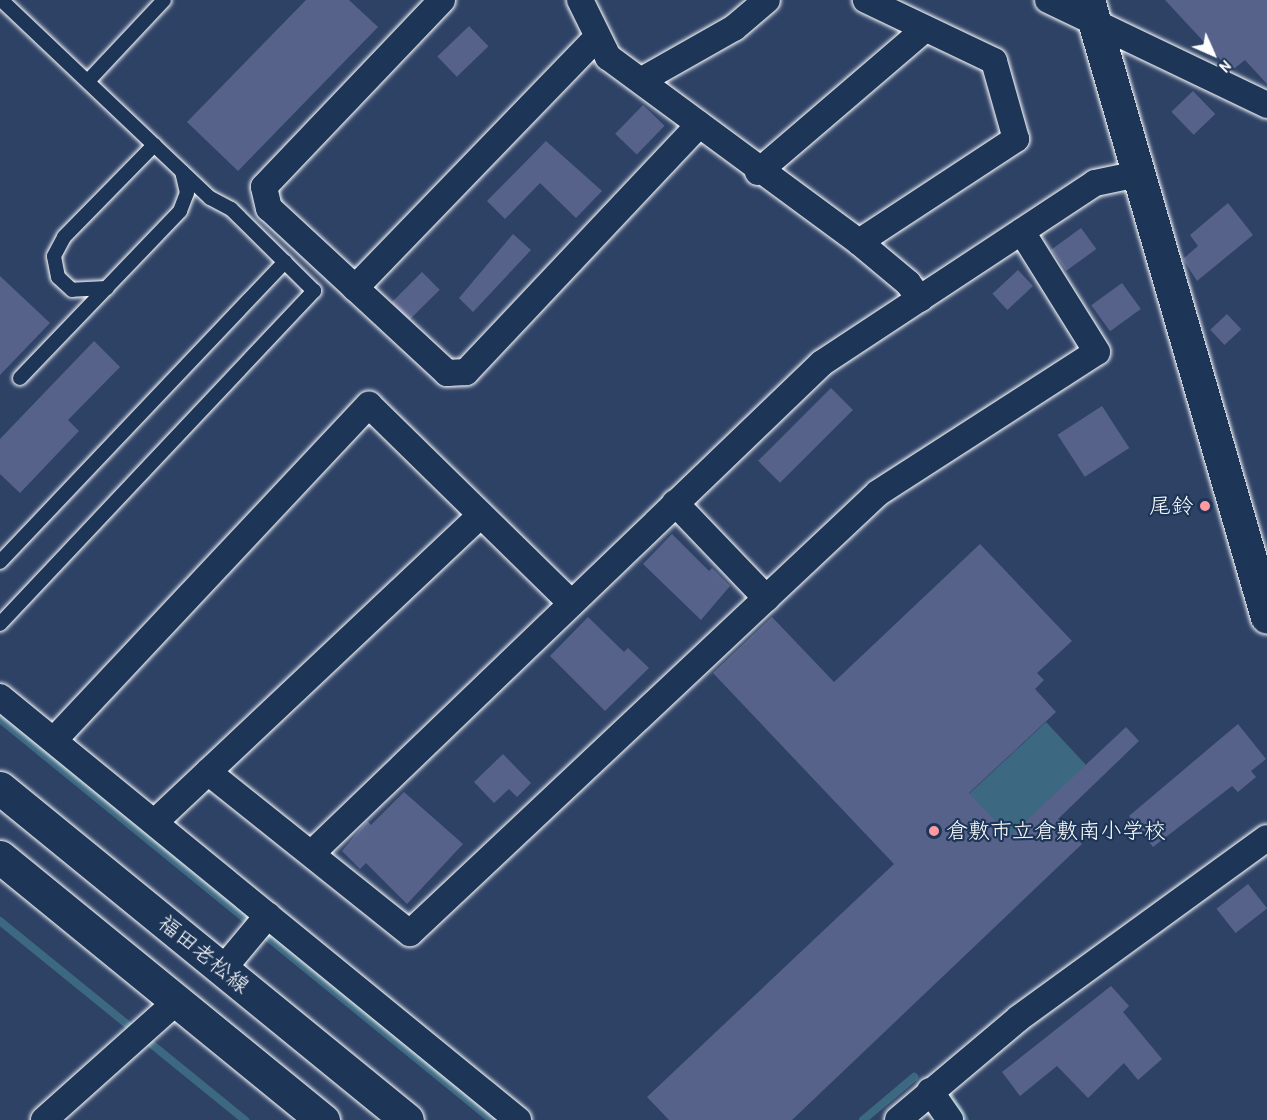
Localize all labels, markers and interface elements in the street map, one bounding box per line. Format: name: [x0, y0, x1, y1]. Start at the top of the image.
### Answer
north arrow: [1183, 24, 1243, 84]
text: N: [1215, 56, 1237, 78]
place label: 尾鈴: [1149, 493, 1193, 519]
marker: 尾鈴: [1198, 499, 1212, 513]
place label: 倉敷市立倉敷南小学校: [946, 818, 1166, 844]
marker: 倉敷市立倉敷南小学校: [927, 824, 941, 838]
street label: 福田老松線: [153, 909, 255, 999]

